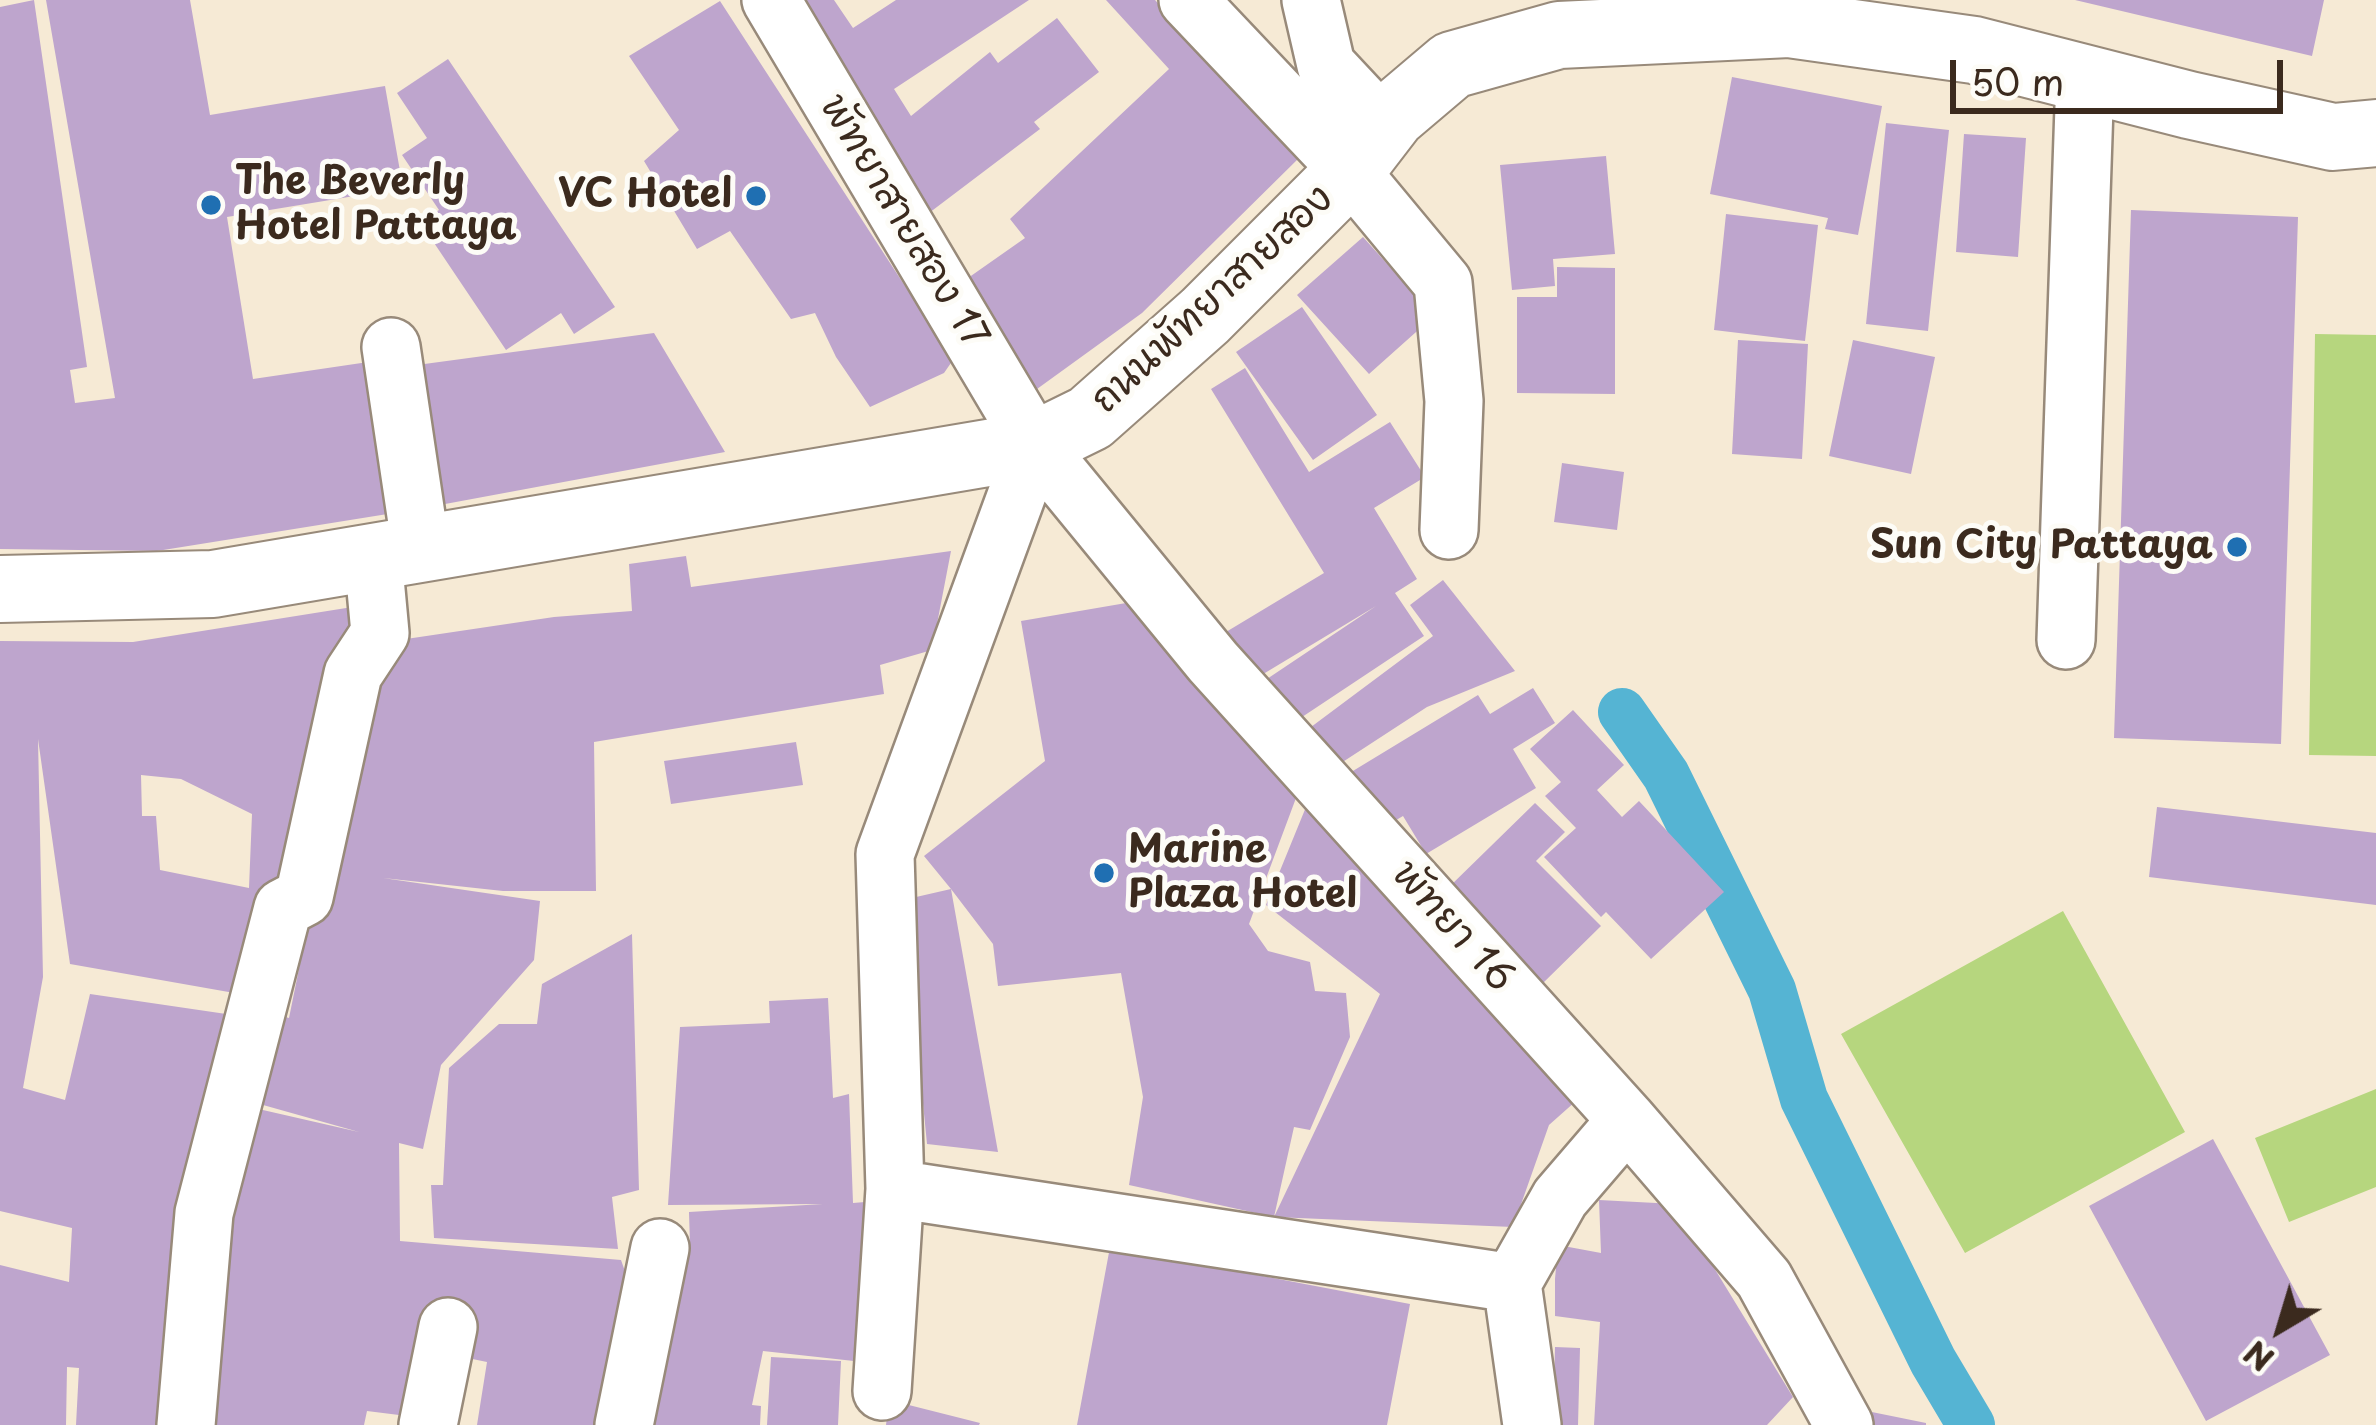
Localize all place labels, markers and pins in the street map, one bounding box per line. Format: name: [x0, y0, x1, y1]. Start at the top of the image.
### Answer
place label: The Beverly Hotel Pattaya: [235, 160, 517, 251]
place label: VC Hotel: [558, 173, 732, 219]
marker: VC Hotel: [743, 183, 769, 209]
marker: The Beverly Hotel Pattaya: [198, 192, 224, 218]
place label: Sun City Pattaya: [1870, 524, 2213, 570]
marker: Sun City Pattaya: [2224, 534, 2250, 560]
place label: Marine Plaza Hotel: [1128, 828, 1357, 919]
marker: Marine Plaza Hotel: [1091, 860, 1117, 886]

